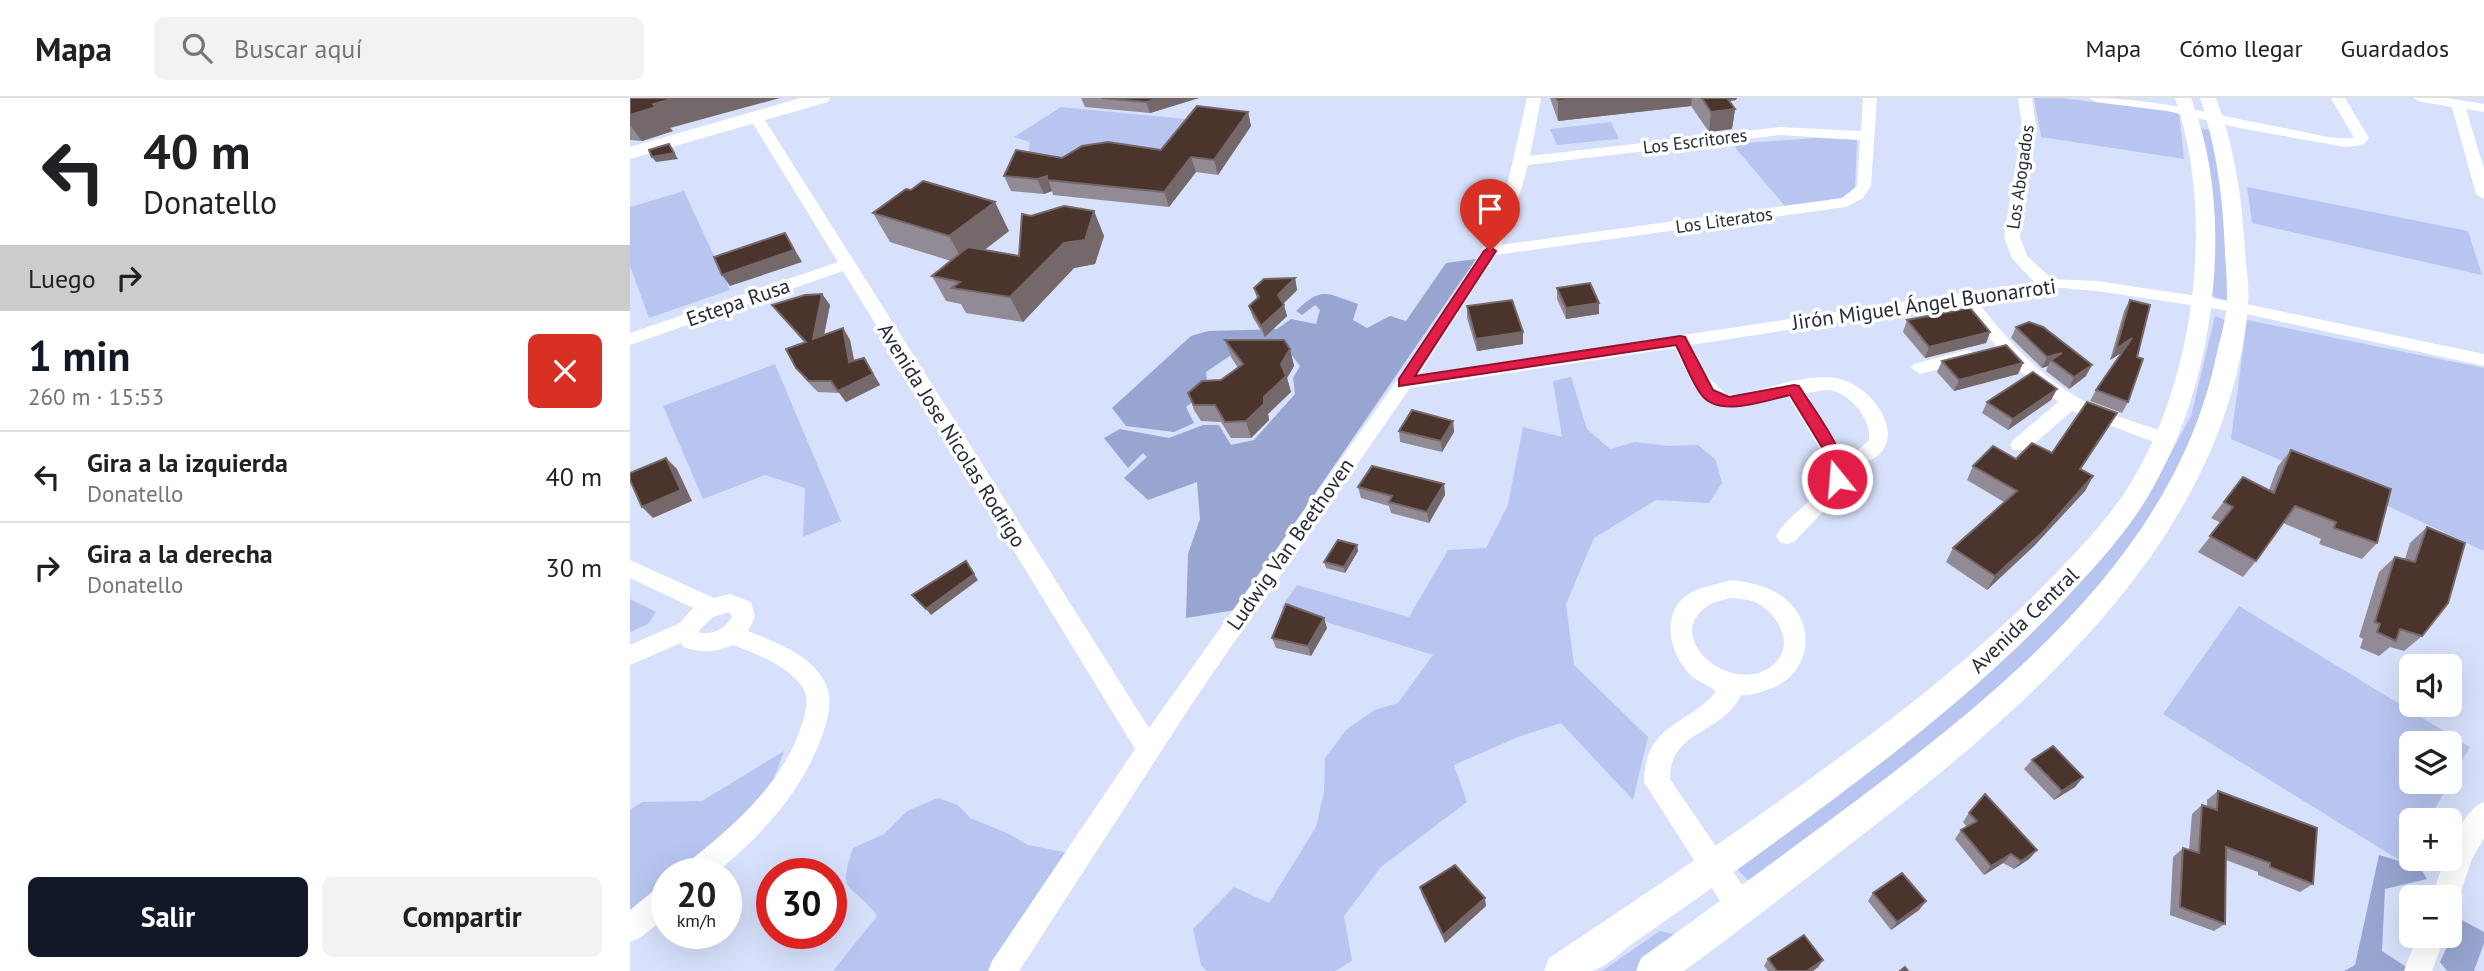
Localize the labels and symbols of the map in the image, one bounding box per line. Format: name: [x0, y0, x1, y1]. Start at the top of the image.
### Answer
street label: Los Escritores: [1642, 123, 1748, 159]
street label: Los Abogados: [2001, 123, 2039, 231]
pin: [1460, 179, 1520, 251]
street label: Los Literatos: [1674, 202, 1774, 238]
street label: Estepa Rusa: [683, 272, 793, 332]
street label: Jirón Miguel Ángel Buonarroti: [1789, 272, 2058, 336]
street label: Avenida Jose Nicolas Rodrigo: [872, 318, 1032, 552]
position arrow: [1800, 442, 1874, 516]
street label: Ludwig Van Beethoven: [1220, 453, 1360, 635]
street label: Avenida Central: [1964, 561, 2084, 679]
speed limit sign: 30: [756, 858, 847, 949]

